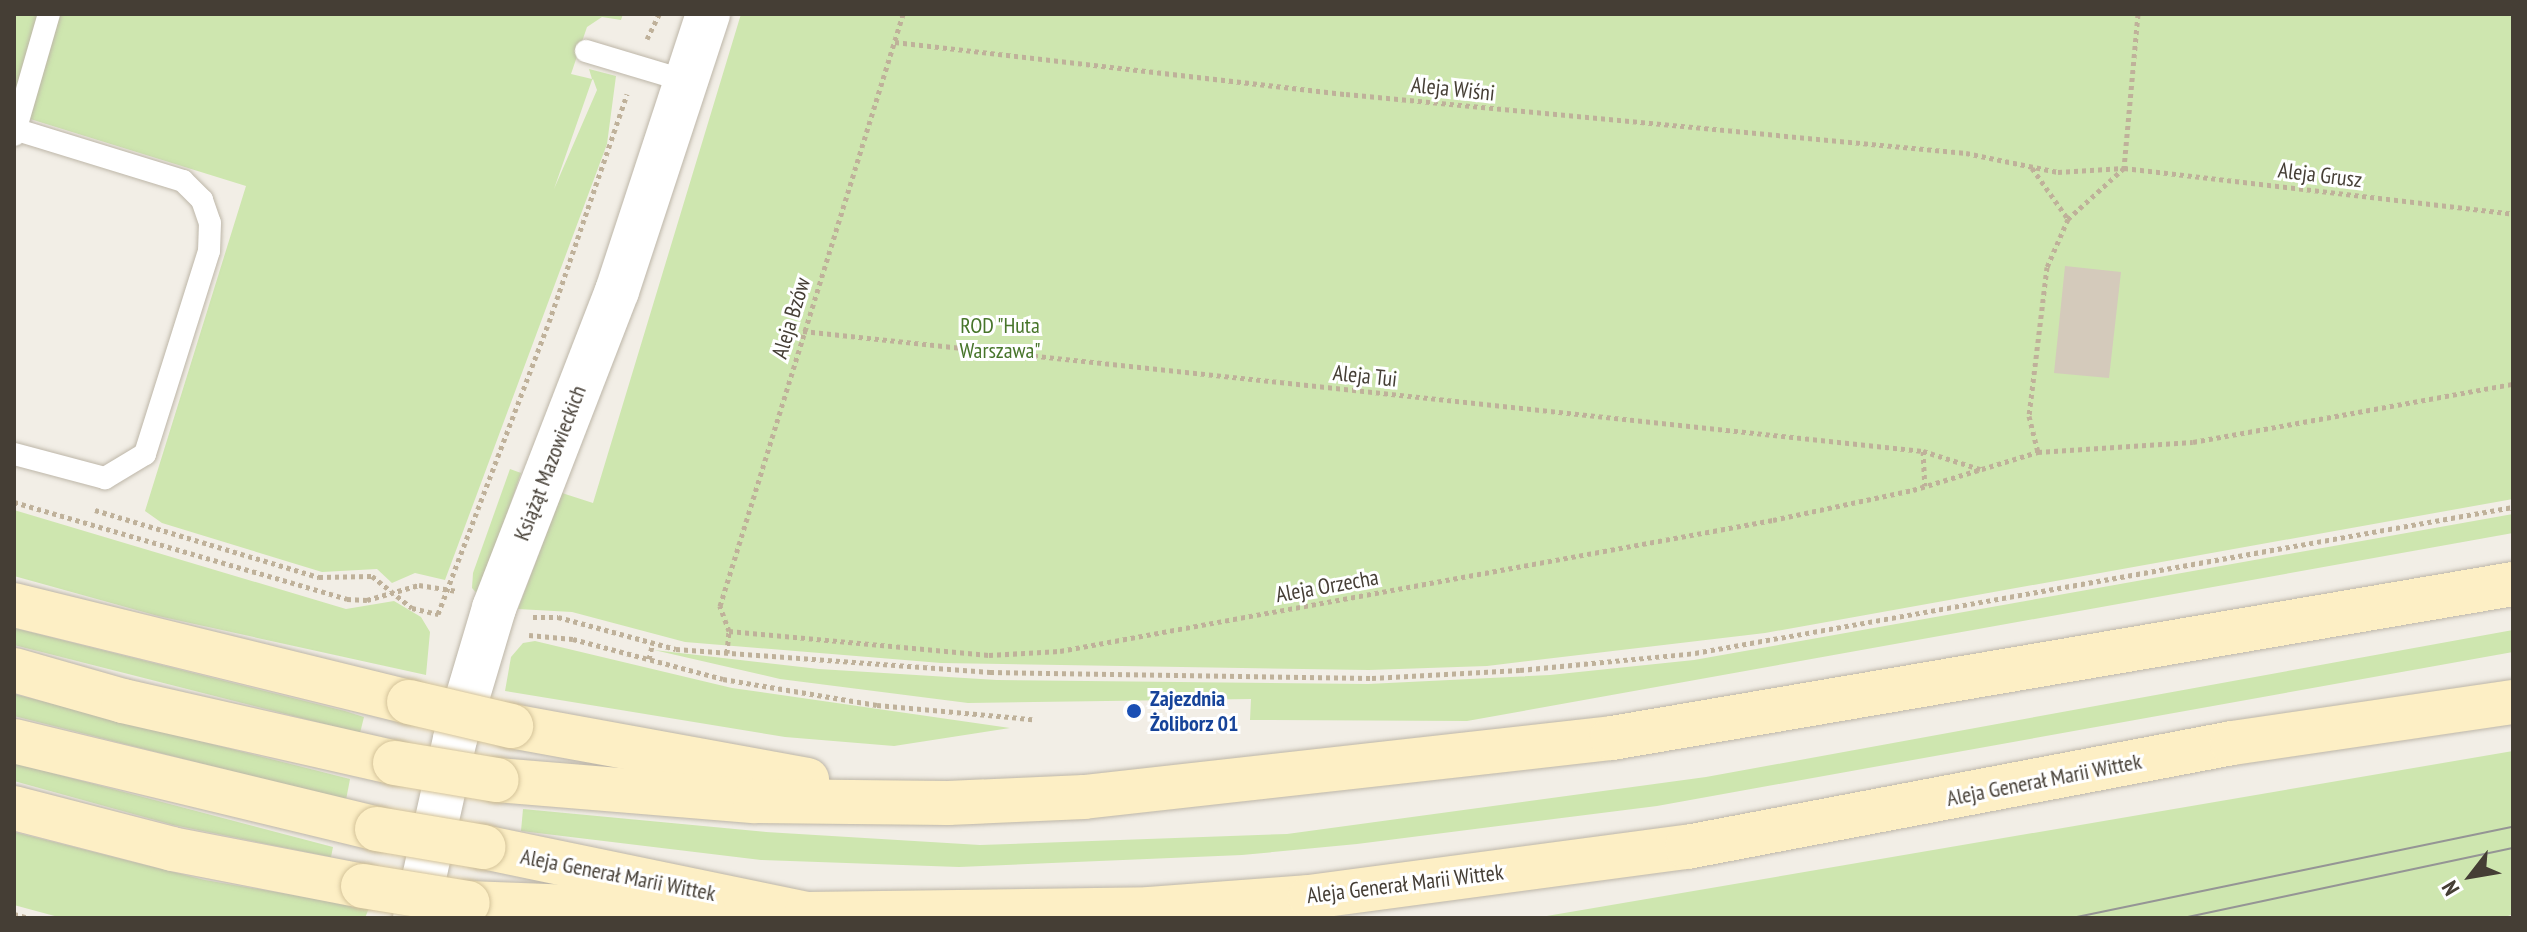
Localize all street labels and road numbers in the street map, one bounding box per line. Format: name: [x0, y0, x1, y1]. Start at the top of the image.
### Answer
street label: Aleja Wiśni: [1410, 71, 1496, 107]
street label: Aleja Grusz: [2276, 157, 2364, 193]
street label: Aleja Bzów: [766, 274, 816, 362]
street label: Aleja Tui: [1331, 359, 1399, 393]
street label: Książąt Mazowieckich: [508, 382, 592, 544]
street label: Aleja Orzecha: [1274, 564, 1380, 608]
street label: Aleja Generał Marii Wittek: [1944, 748, 2144, 812]
street label: Aleja Generał Marii Wittek: [518, 843, 718, 907]
street label: Aleja Generał Marii Wittek: [1305, 859, 1505, 909]

